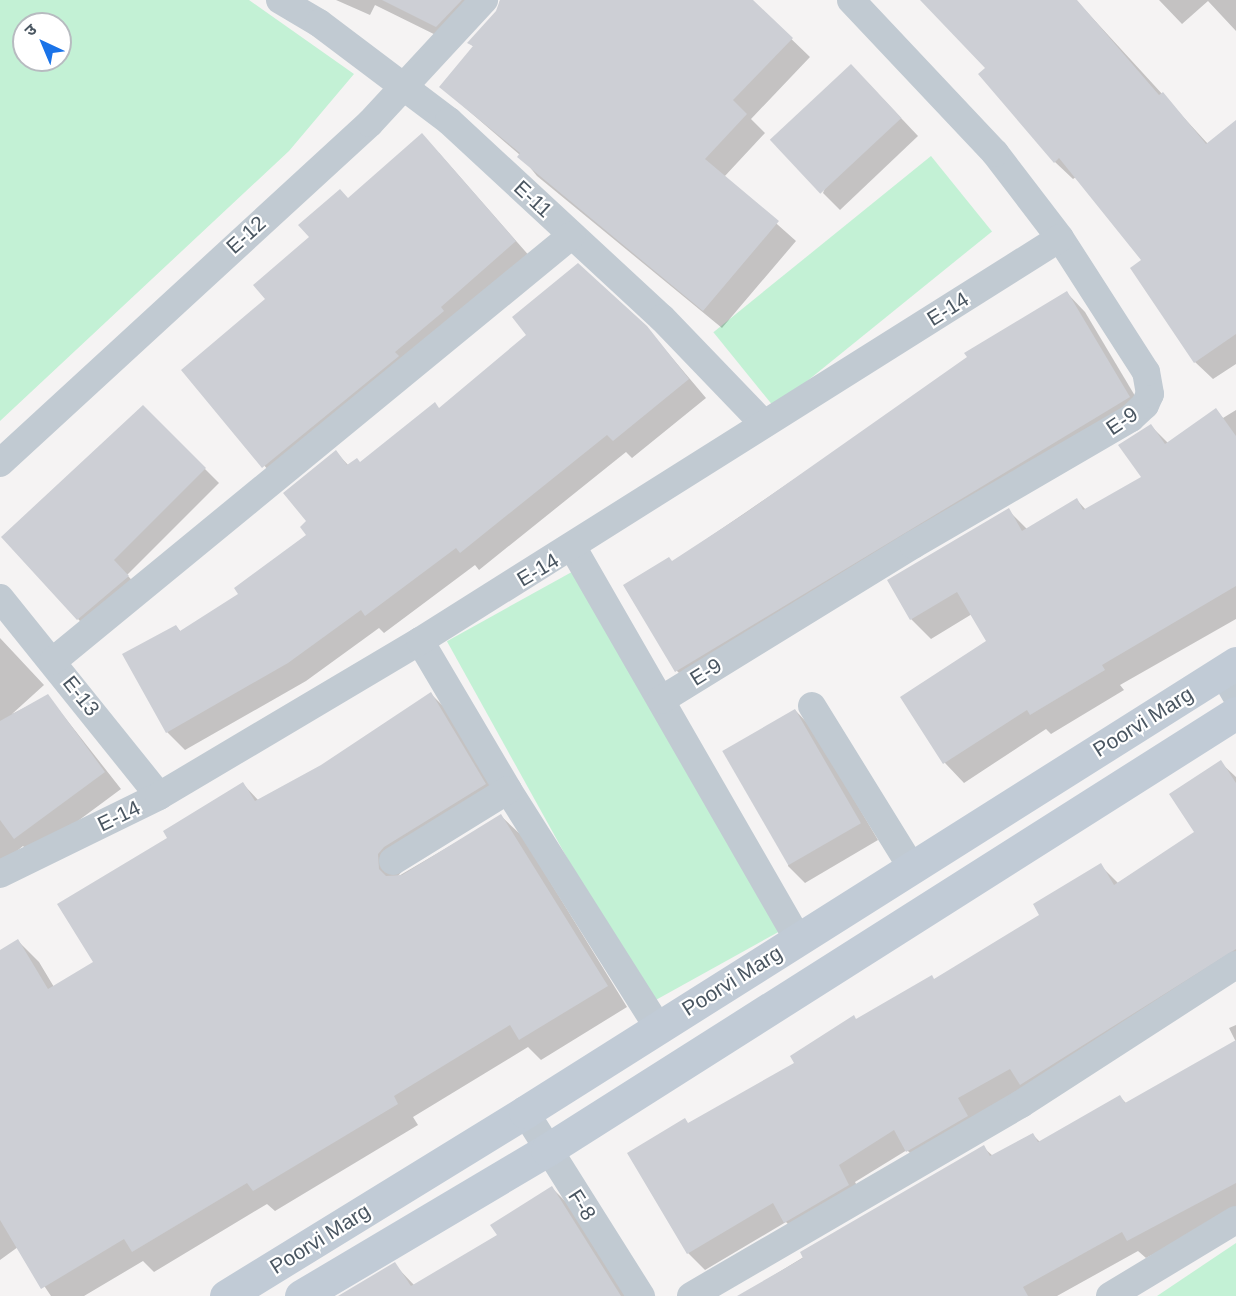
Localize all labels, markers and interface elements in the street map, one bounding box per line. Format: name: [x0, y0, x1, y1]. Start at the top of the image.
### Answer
north arrow: [12, 12, 72, 72]
text: उ: [21, 21, 40, 40]
street label: E-11: [509, 175, 557, 223]
street label: E-12: [221, 211, 271, 259]
street label: E-14: [923, 287, 973, 331]
street label: E-9: [1101, 401, 1143, 441]
street label: E-14: [512, 548, 564, 592]
street label: E-9: [685, 653, 727, 691]
street label: E-13: [57, 671, 105, 721]
street label: Poorvi Marg: [1088, 681, 1198, 763]
street label: E-14: [94, 795, 144, 837]
street label: Poorvi Marg: [677, 940, 787, 1022]
street label: F-8: [563, 1185, 601, 1225]
street label: Poorvi Marg: [265, 1198, 375, 1280]

